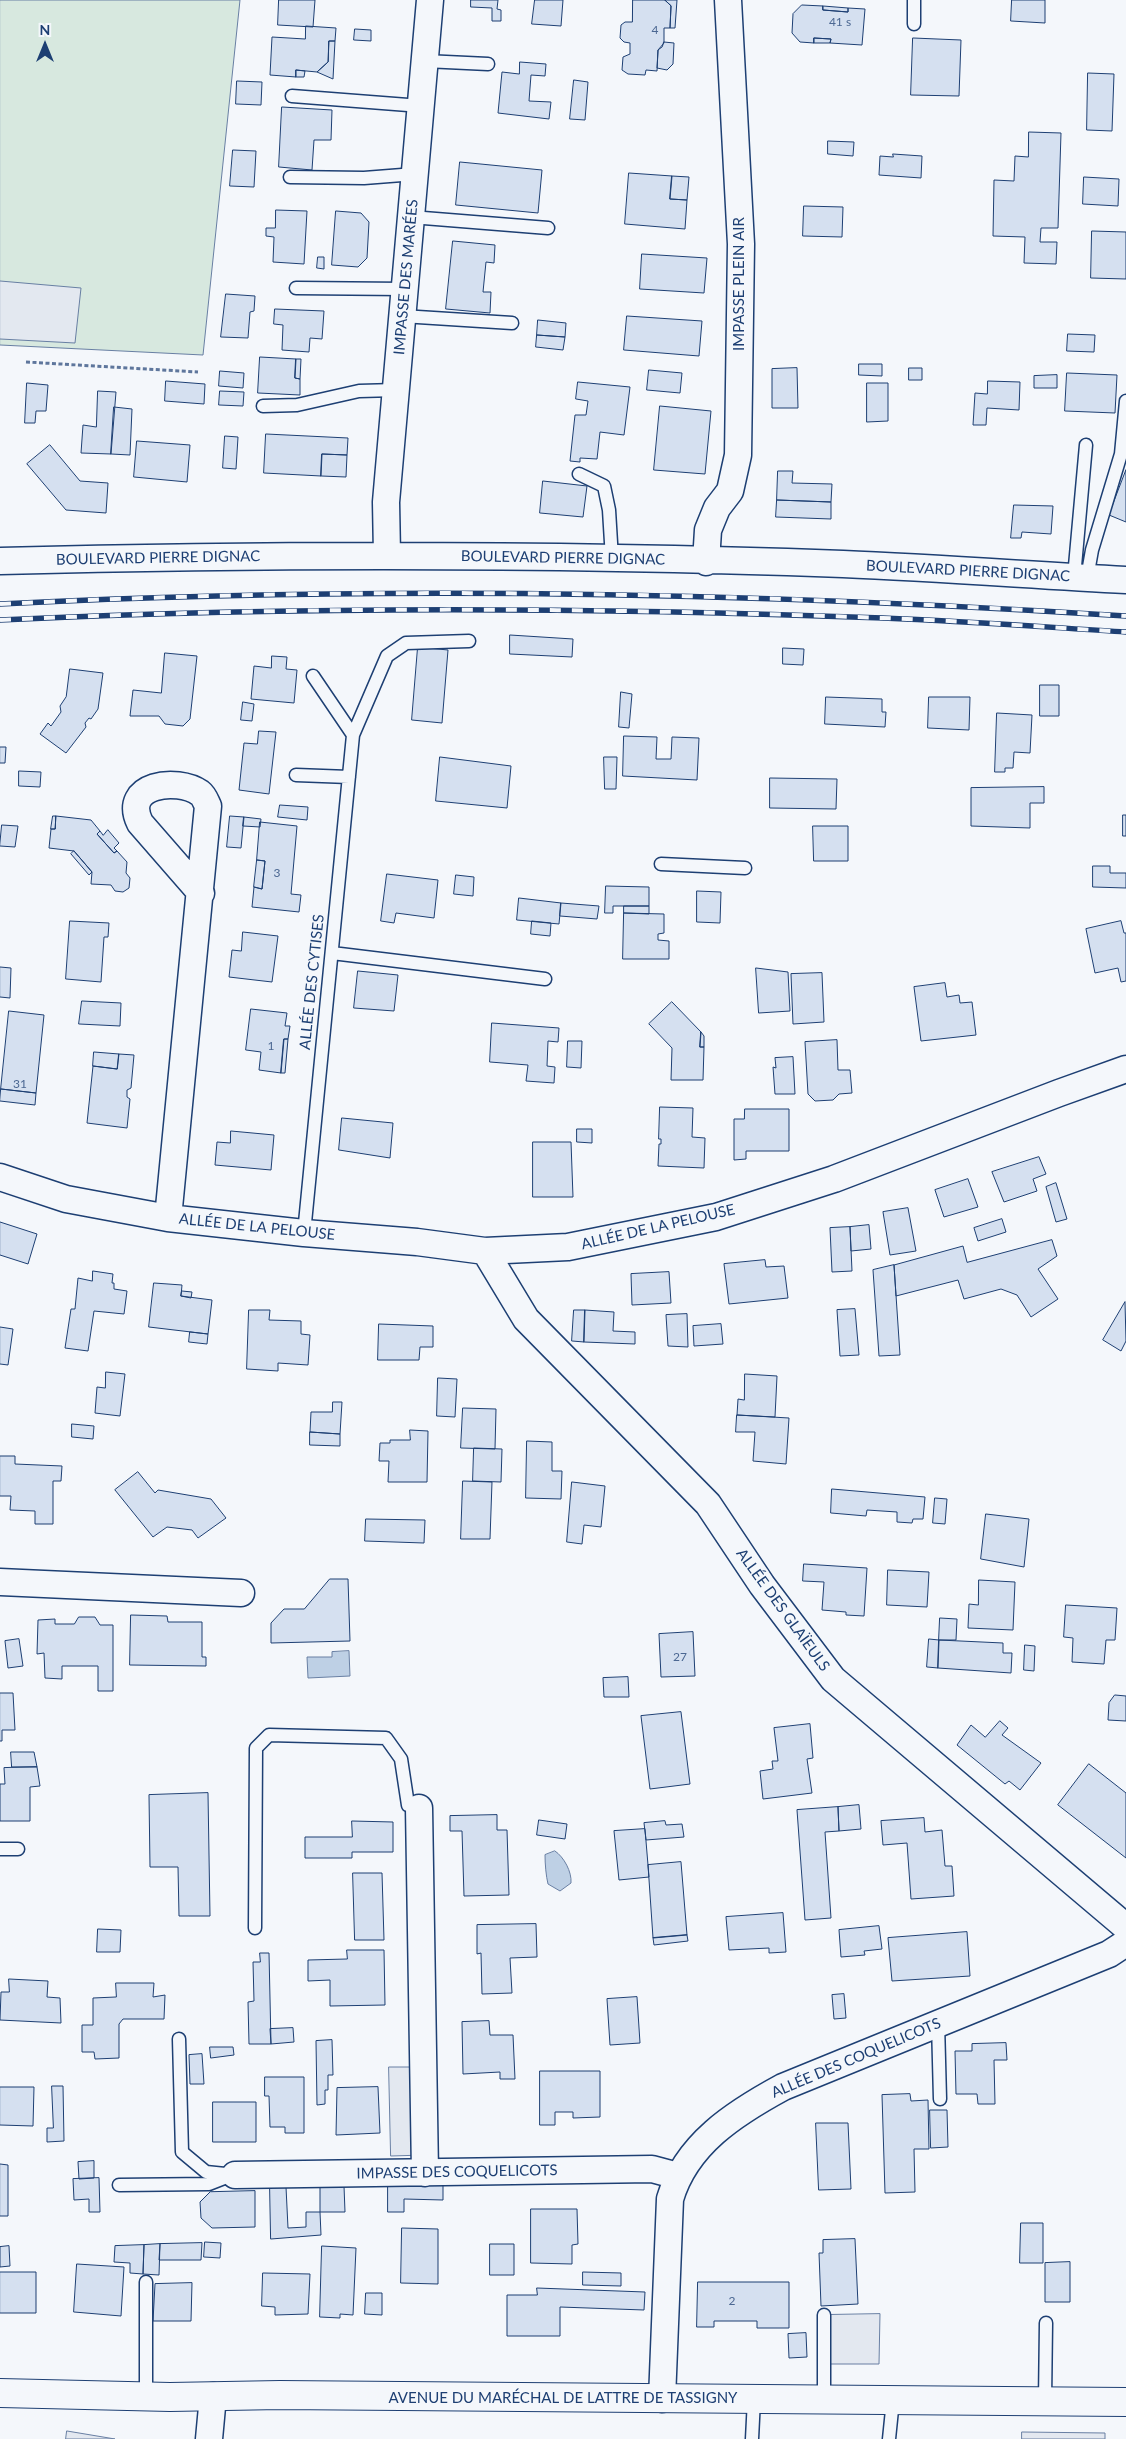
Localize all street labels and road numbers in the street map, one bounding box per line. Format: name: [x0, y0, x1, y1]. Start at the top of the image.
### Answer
street label: IMPASSE DES MARÉES: [390, 198, 422, 356]
street label: IMPASSE PLEIN AIR: [730, 217, 748, 351]
street label: BOULEVARD PIERRE DIGNAC: [56, 547, 260, 569]
street label: BOULEVARD PIERRE DIGNAC: [461, 547, 665, 569]
street label: BOULEVARD PIERRE DIGNAC: [866, 557, 1070, 585]
street label: ALLÉE DES CYTISES: [296, 913, 328, 1051]
street label: ALLÉE DE LA PELOUSE: [579, 1201, 737, 1253]
street label: ALLÉE DE LA PELOUSE: [178, 1210, 336, 1244]
street label: ALLÉE DES GLAÏEULS: [732, 1545, 834, 1675]
street label: ALLÉE DES COQUELICOTS: [768, 2014, 944, 2102]
street label: IMPASSE DES COQUELICOTS: [356, 2161, 558, 2183]
street label: AVENUE DU MARÉCHAL DE LATTRE DE TASSIGNY: [389, 2389, 737, 2407]

